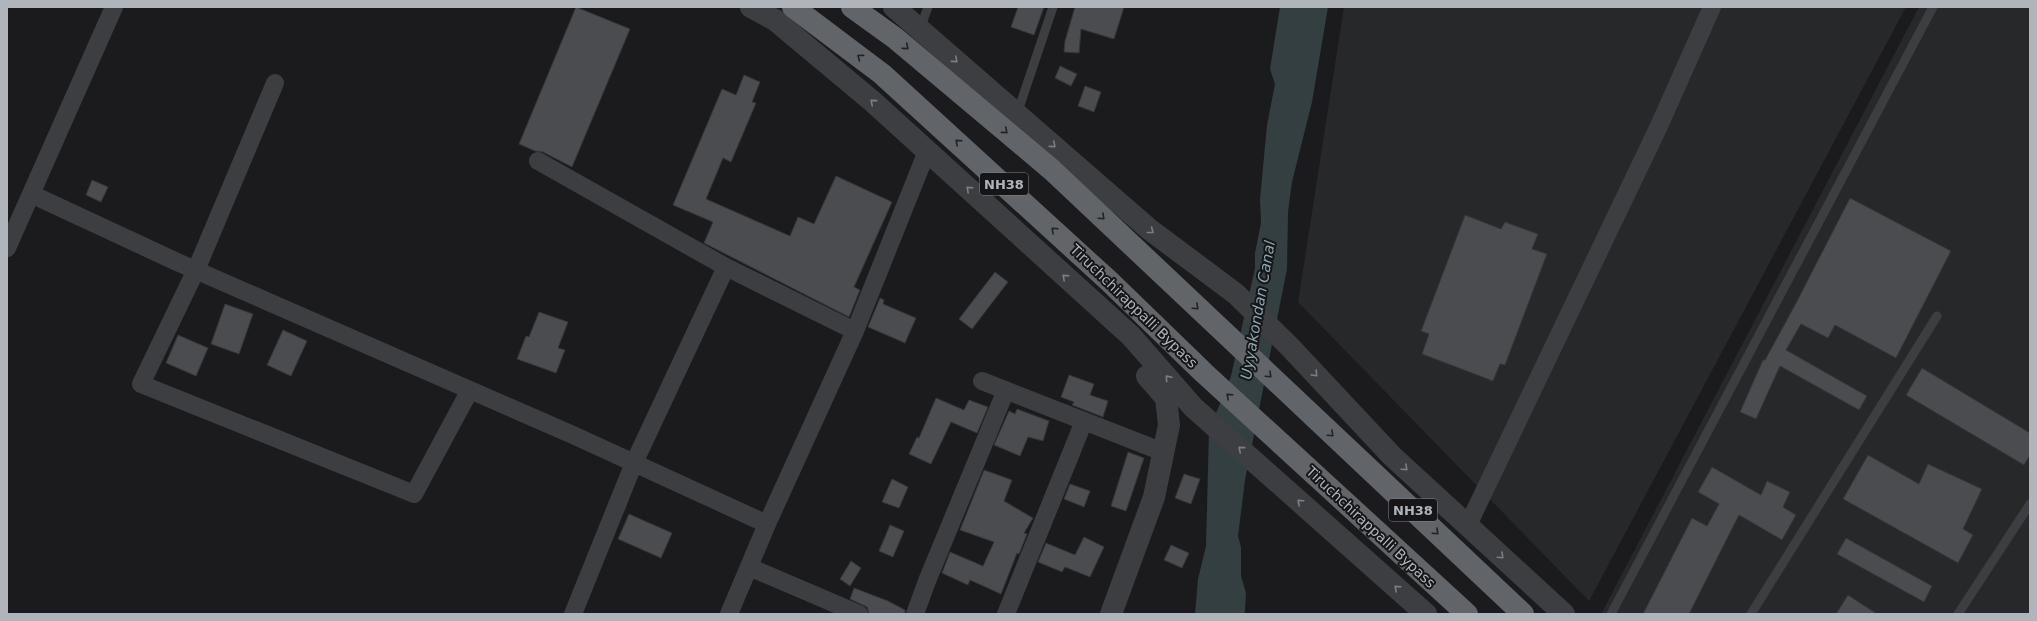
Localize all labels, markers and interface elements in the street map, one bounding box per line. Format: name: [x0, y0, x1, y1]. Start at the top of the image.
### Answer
one-way arrow: [901, 42, 908, 49]
one-way arrow: [857, 55, 864, 62]
one-way arrow: [950, 55, 958, 62]
one-way arrow: [871, 99, 878, 106]
one-way arrow: [1000, 126, 1008, 133]
one-way arrow: [955, 140, 962, 147]
one-way arrow: [1048, 141, 1056, 148]
road number: NH38: [980, 173, 1028, 195]
one-way arrow: [966, 187, 974, 194]
one-way arrow: [1097, 213, 1105, 220]
one-way arrow: [1146, 226, 1153, 233]
one-way arrow: [1051, 227, 1059, 235]
water label: Uyyakondan Canal: [1237, 238, 1279, 381]
street label: Tiruchchirappalli Bypass: [1066, 240, 1201, 371]
one-way arrow: [1063, 275, 1070, 282]
one-way arrow: [1192, 302, 1199, 309]
one-way arrow: [1264, 370, 1272, 378]
one-way arrow: [1311, 370, 1318, 377]
one-way arrow: [1165, 375, 1172, 383]
one-way arrow: [1227, 394, 1234, 401]
one-way arrow: [1326, 429, 1334, 436]
one-way arrow: [1238, 447, 1246, 454]
street label: Tiruchchirappalli Bypass: [1302, 462, 1439, 591]
one-way arrow: [1400, 464, 1408, 471]
one-way arrow: [1297, 499, 1305, 506]
road number: NH38: [1389, 499, 1437, 521]
one-way arrow: [1431, 528, 1439, 535]
one-way arrow: [1497, 551, 1504, 558]
one-way arrow: [1394, 586, 1402, 593]

